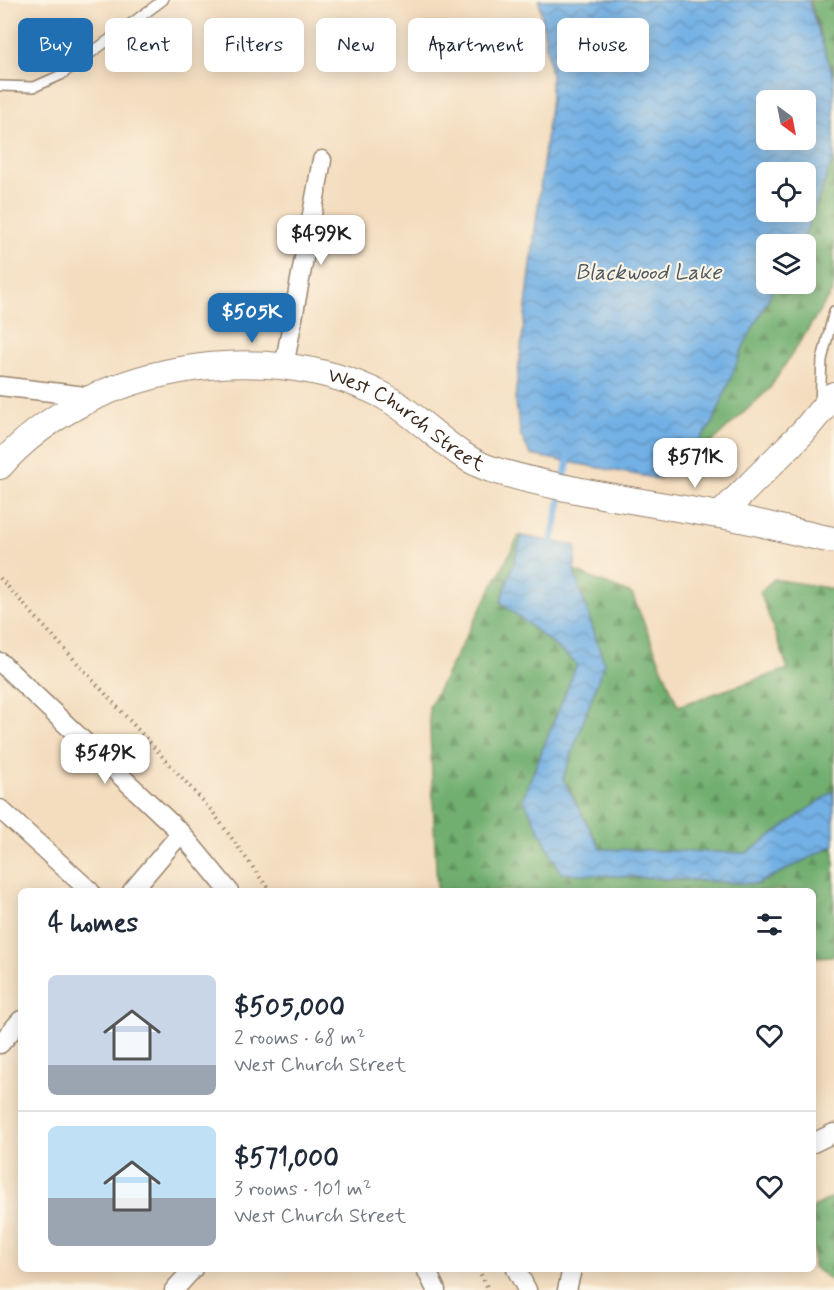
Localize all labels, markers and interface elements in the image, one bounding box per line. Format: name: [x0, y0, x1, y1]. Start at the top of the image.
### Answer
chip: Buy: [18, 18, 93, 72]
chip: Rent: [105, 18, 192, 72]
chip: Filters: [204, 18, 304, 72]
chip: New: [316, 18, 396, 72]
chip: Apartment: [408, 18, 545, 72]
chip: House: [557, 18, 649, 72]
north arrow: [756, 90, 816, 150]
map controls: [756, 90, 816, 294]
button: locate: [756, 162, 816, 222]
pin: $499K: [279, 215, 363, 266]
text: $499K: [291, 221, 351, 248]
button: layers: [756, 234, 816, 294]
water label: Blackwood Lake: [575, 259, 722, 287]
pin: $505K: [210, 293, 294, 344]
text: $505K: [222, 299, 282, 326]
street label: West Church Street: [325, 361, 490, 479]
pin: $571K: [653, 438, 737, 489]
text: $571K: [667, 444, 723, 471]
pin: $549K: [63, 734, 147, 785]
text: $549K: [75, 740, 135, 767]
text: 4 homes: [48, 907, 138, 941]
icon: filters: [753, 908, 786, 941]
text: $505,000: [234, 991, 345, 1025]
icon: home: [96, 999, 168, 1071]
icon: heart: [753, 1019, 786, 1052]
text: 2 rooms · 68 m²: [234, 1025, 365, 1052]
text: West Church Street: [234, 1052, 406, 1079]
text: $571,000: [234, 1142, 339, 1176]
icon: home: [96, 1150, 168, 1222]
icon: heart: [753, 1170, 786, 1203]
text: 3 rooms · 101 m²: [234, 1176, 372, 1203]
text: West Church Street: [234, 1203, 406, 1230]

